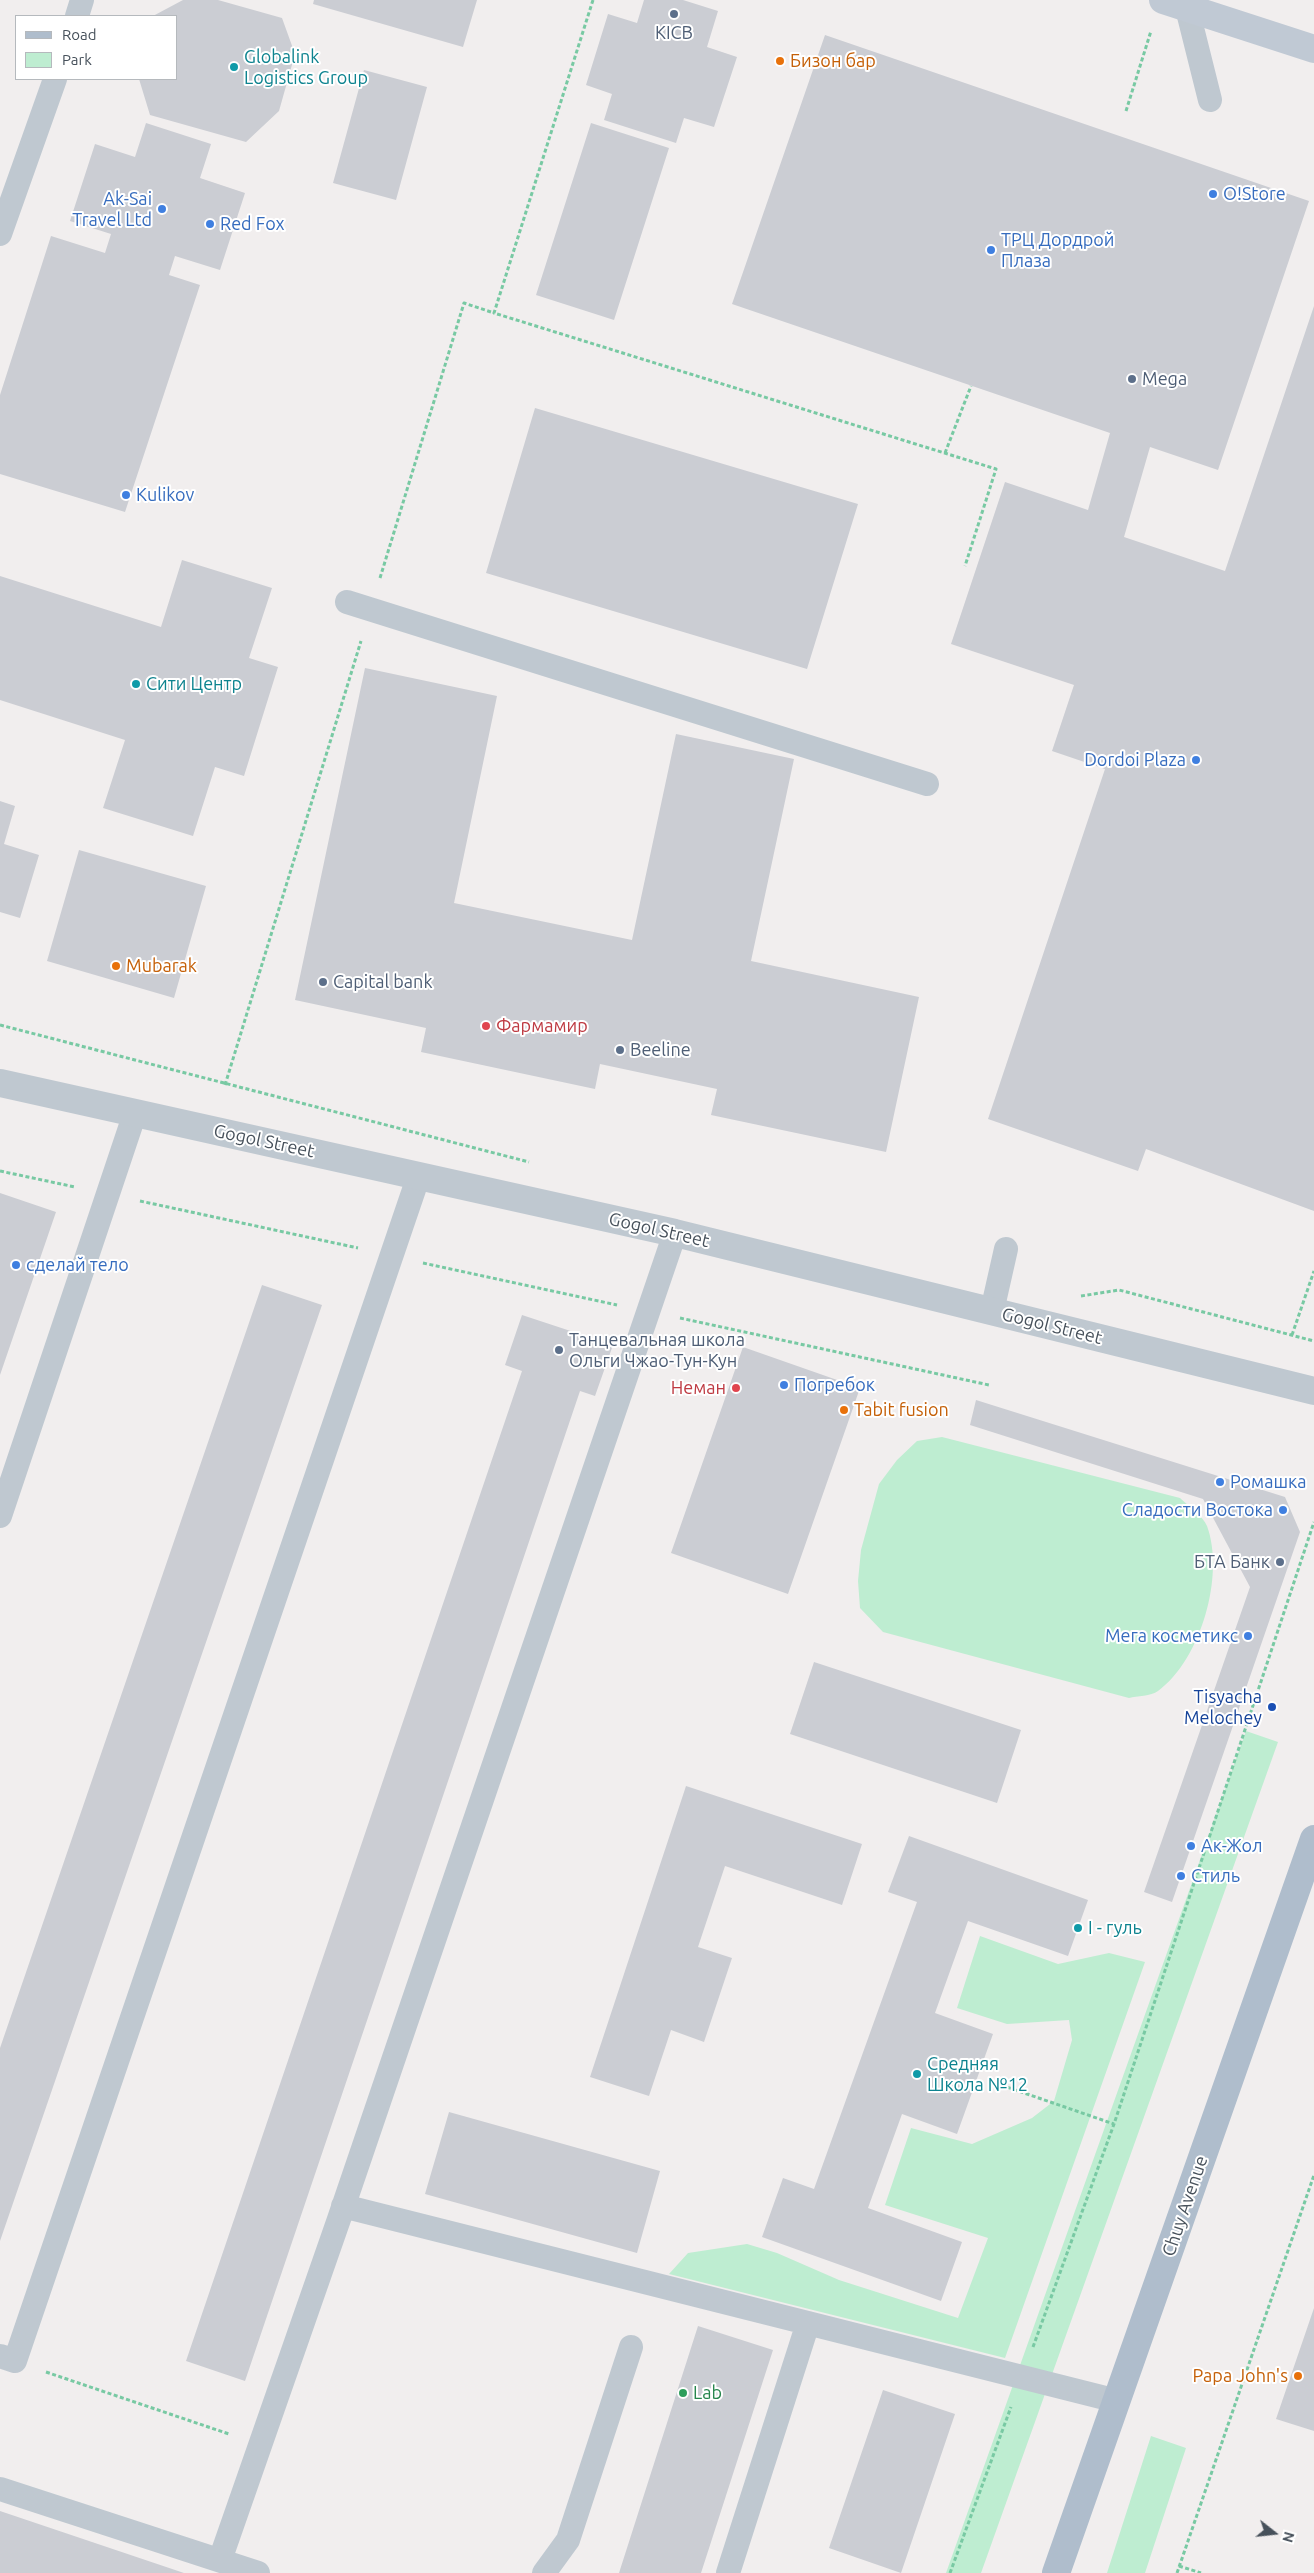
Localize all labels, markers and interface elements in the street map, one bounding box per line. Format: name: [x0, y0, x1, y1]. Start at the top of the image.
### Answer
marker: KICB: [668, 8, 680, 20]
legend: [15, 15, 178, 80]
place label: KICB: [655, 22, 693, 44]
text: Road: [62, 26, 97, 43]
place label: Globalink Logistics Group: [244, 46, 368, 88]
place label: Бизон бар: [790, 50, 876, 72]
text: Park: [62, 51, 92, 68]
marker: Бизон бар: [774, 55, 786, 67]
marker: Globalink Logistics Group: [228, 61, 240, 73]
place label: O!Store: [1223, 183, 1286, 205]
place label: Ak-Sai Travel Ltd: [72, 188, 152, 230]
marker: O!Store: [1207, 188, 1219, 200]
marker: Ak-Sai Travel Ltd: [156, 203, 168, 215]
place label: Red Fox: [220, 213, 285, 235]
marker: Red Fox: [204, 218, 216, 230]
place label: ТРЦ Дордрой Плаза: [1001, 229, 1114, 272]
marker: ТРЦ Дордрой Плаза: [985, 244, 997, 256]
place label: Mega: [1142, 368, 1187, 390]
marker: Mega: [1126, 373, 1138, 385]
place label: Kulikov: [136, 484, 194, 506]
marker: Kulikov: [120, 489, 132, 501]
place label: Сити Центр: [146, 673, 242, 695]
marker: Сити Центр: [130, 678, 142, 690]
place label: Dordoi Plaza: [1084, 749, 1186, 771]
marker: Dordoi Plaza: [1190, 754, 1202, 766]
place label: Mubarak: [126, 955, 197, 977]
marker: Mubarak: [110, 960, 122, 972]
place label: Capital bank: [333, 971, 432, 993]
marker: Capital bank: [317, 976, 329, 988]
place label: Фармамир: [496, 1015, 588, 1037]
marker: Фармамир: [480, 1020, 492, 1032]
place label: Beeline: [630, 1039, 691, 1061]
marker: Beeline: [614, 1044, 626, 1056]
street label: Gogol Street: [212, 1120, 316, 1162]
street label: Gogol Street: [607, 1208, 711, 1252]
place label: сделай тело: [26, 1254, 129, 1276]
marker: сделай тело: [10, 1259, 22, 1271]
street label: Gogol Street: [1000, 1303, 1104, 1349]
place label: Танцевальная школа Ольги Чжао-Тун-Кун: [569, 1329, 745, 1372]
marker: Танцевальная школа Ольги Чжао-Тун-Кун: [553, 1344, 565, 1356]
place label: Погребок: [794, 1374, 875, 1396]
place label: Неман: [671, 1377, 726, 1399]
marker: Погребок: [778, 1379, 790, 1391]
marker: Неман: [730, 1382, 742, 1394]
place label: Tabit fusion: [854, 1399, 949, 1421]
marker: Tabit fusion: [838, 1404, 850, 1416]
place label: Ромашка: [1230, 1471, 1307, 1493]
marker: Ромашка: [1214, 1476, 1226, 1488]
place label: Сладости Востока: [1122, 1499, 1273, 1521]
marker: Сладости Востока: [1277, 1504, 1289, 1516]
place label: БТА Банк: [1194, 1551, 1270, 1573]
marker: БТА Банк: [1274, 1556, 1286, 1568]
place label: Мега косметикс: [1105, 1625, 1238, 1647]
marker: Мега косметикс: [1242, 1630, 1254, 1642]
place label: Tisyacha Melochey: [1184, 1686, 1262, 1728]
marker: Tisyacha Melochey: [1266, 1701, 1278, 1713]
place label: Ак-Жол: [1201, 1835, 1263, 1857]
marker: Ак-Жол: [1185, 1840, 1197, 1852]
place label: Стиль: [1191, 1865, 1240, 1887]
marker: Стиль: [1175, 1870, 1187, 1882]
place label: I - гуль: [1088, 1917, 1142, 1939]
marker: I - гуль: [1072, 1922, 1084, 1934]
place label: Средняя Школа №12: [927, 2053, 1028, 2096]
marker: Средняя Школа №12: [911, 2068, 923, 2080]
street label: Chuy Avenue: [1158, 2153, 1212, 2259]
place label: Papa John's: [1193, 2365, 1288, 2387]
marker: Papa John's: [1292, 2370, 1304, 2382]
place label: Lab: [693, 2382, 722, 2404]
marker: Lab: [677, 2387, 689, 2399]
north arrow: [1249, 2508, 1299, 2558]
text: N: [1279, 2530, 1298, 2544]

